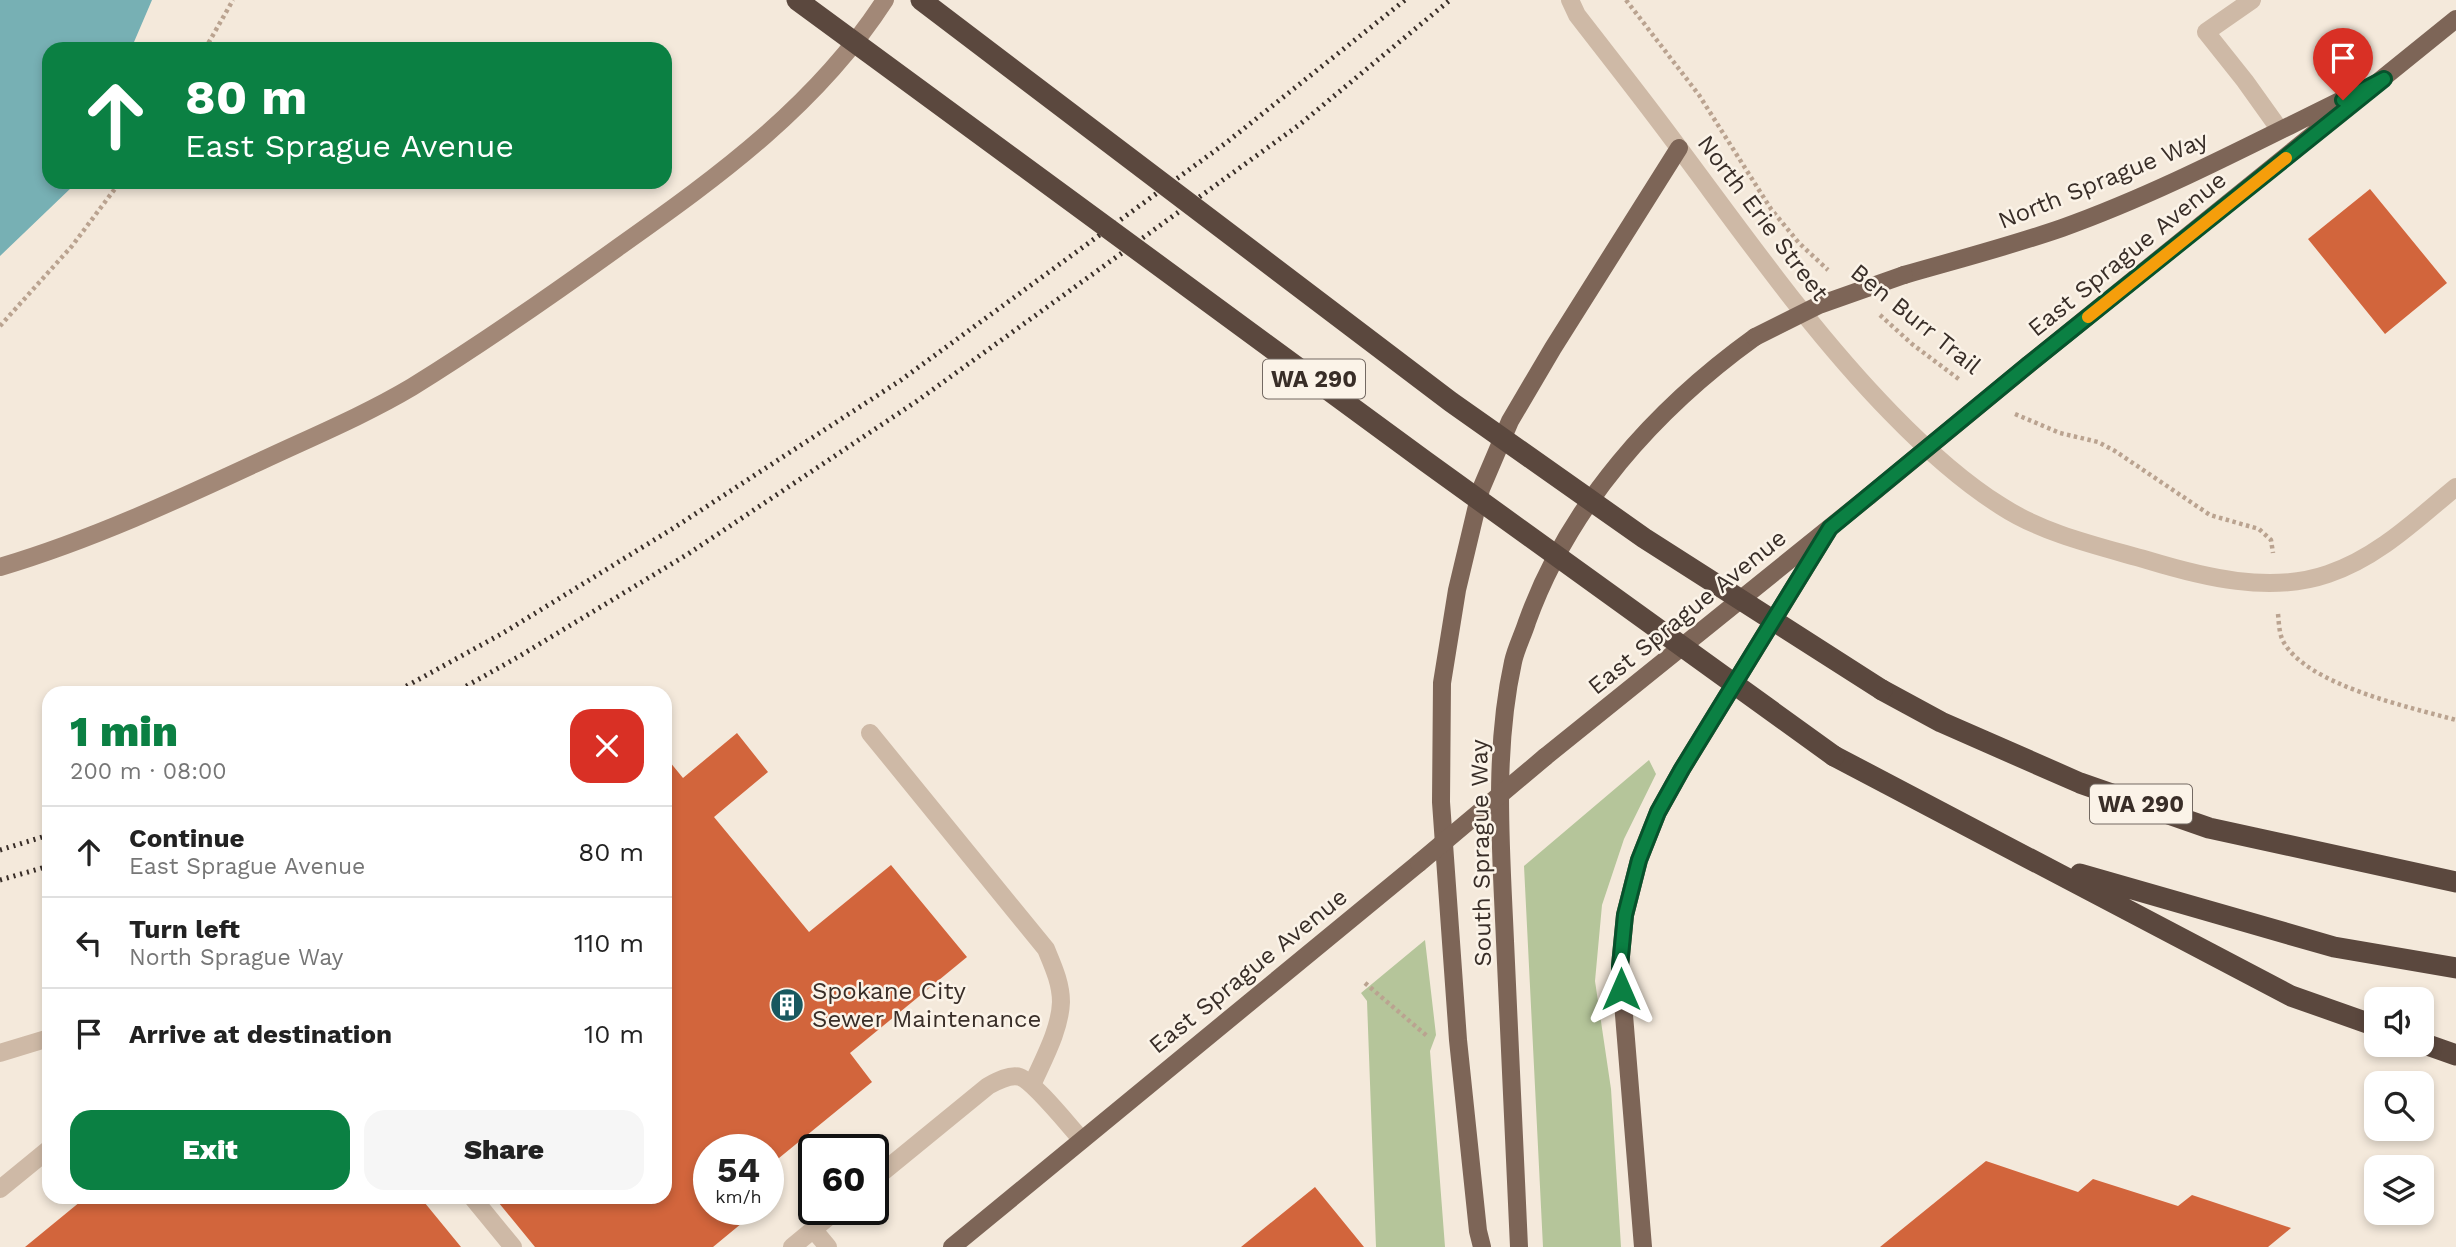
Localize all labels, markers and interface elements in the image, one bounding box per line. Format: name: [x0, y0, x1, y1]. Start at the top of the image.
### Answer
pin: [2313, 28, 2373, 100]
icon: arrive: [2324, 39, 2362, 77]
text: 80 m: [185, 68, 307, 126]
icon: ahead: [70, 70, 161, 161]
street label: North Sprague Way: [1994, 125, 2213, 235]
text: East Sprague Avenue: [185, 127, 514, 165]
street label: North Erie Street: [1692, 130, 1834, 306]
street label: East Sprague Avenue: [2022, 166, 2232, 342]
street label: Ben Burr Trail: [1845, 258, 1987, 380]
road number: WA 290: [1263, 360, 1365, 398]
street label: East Sprague Avenue: [1582, 524, 1792, 700]
text: 1 min: [70, 707, 178, 756]
button: close: [570, 709, 644, 783]
street label: South Sprague Way: [1465, 738, 1497, 967]
text: 200 m · 08:00: [70, 758, 227, 785]
road number: WA 290: [2090, 784, 2192, 824]
text: Continue: [129, 823, 245, 853]
icon: ahead: [70, 833, 108, 871]
text: 80 m: [578, 837, 644, 867]
text: East Sprague Avenue: [129, 853, 365, 880]
street label: East Sprague Avenue: [1143, 883, 1353, 1059]
text: Turn left: [129, 914, 240, 944]
icon: left: [70, 924, 108, 962]
text: 110 m: [574, 928, 644, 958]
text: North Sprague Way: [129, 944, 343, 971]
position arrow: [1584, 952, 1658, 1026]
place label: Spokane City Sewer Maintenance: [812, 977, 1041, 1033]
building icon: Spokane City Sewer Maintenance: [768, 986, 806, 1024]
map controls: [2364, 987, 2434, 1225]
button: sound: [2364, 987, 2434, 1057]
icon: arrive: [70, 1015, 108, 1053]
text: Arrive at destination: [129, 1019, 392, 1049]
text: 10 m: [584, 1019, 644, 1049]
button: search: [2364, 1071, 2434, 1141]
button: Exit: [70, 1110, 350, 1190]
button: Share: [364, 1110, 644, 1190]
speed limit sign: 60: [798, 1134, 889, 1225]
text: 54: [717, 1149, 760, 1191]
button: layers: [2364, 1155, 2434, 1225]
text: km/h: [715, 1186, 762, 1207]

